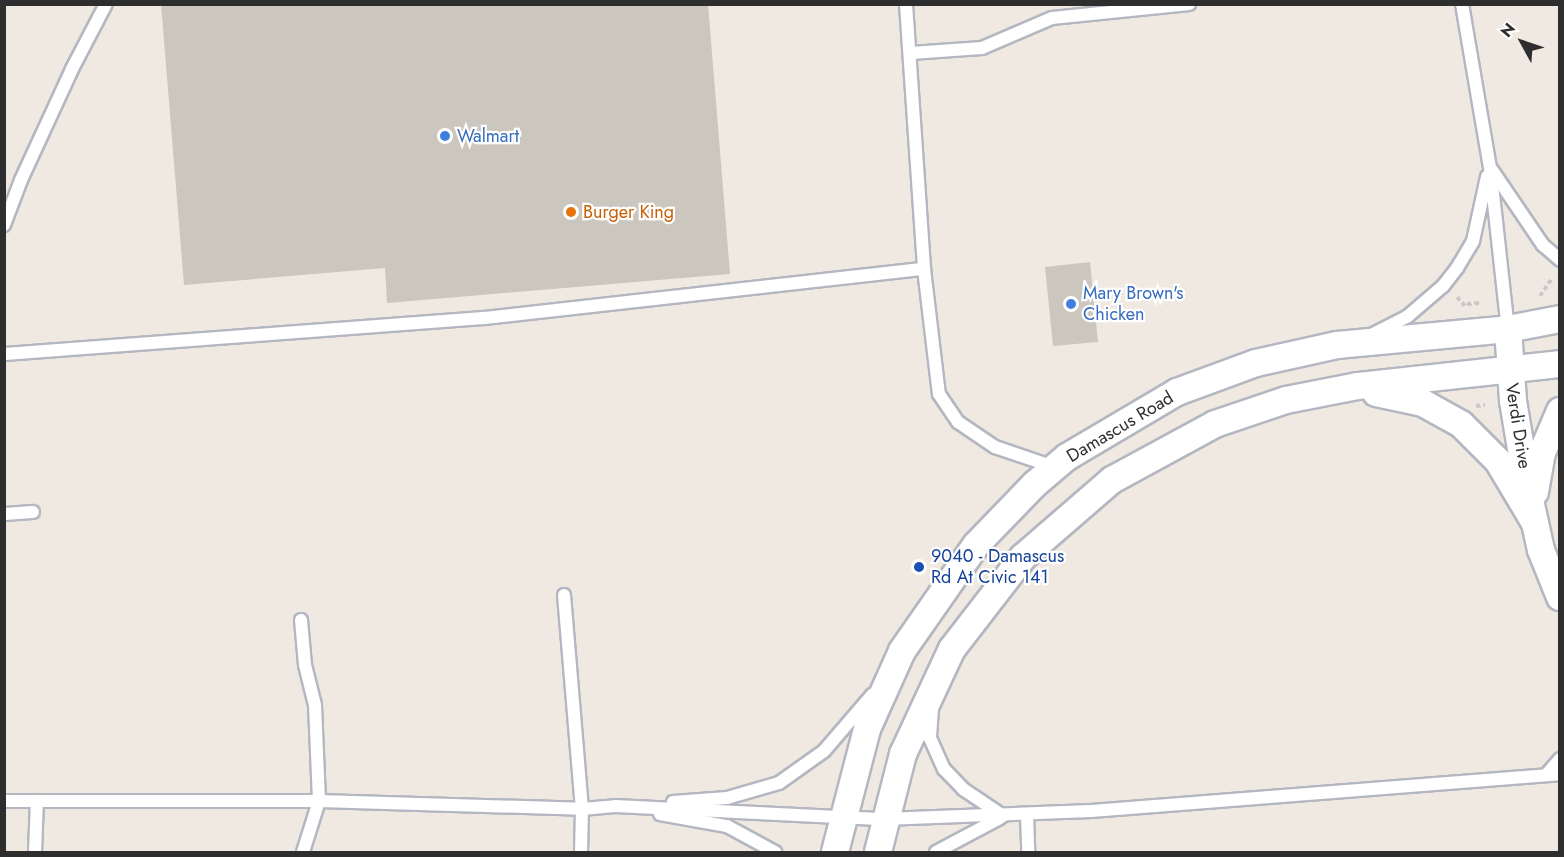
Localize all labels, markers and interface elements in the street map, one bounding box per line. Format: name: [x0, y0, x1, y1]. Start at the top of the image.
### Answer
north arrow: [1492, 12, 1552, 72]
text: N: [1495, 18, 1521, 42]
place label: Walmart: [457, 125, 519, 147]
marker: Walmart: [438, 129, 452, 143]
place label: Burger King: [583, 201, 674, 223]
marker: Burger King: [564, 205, 578, 219]
place label: Mary Brown's Chicken: [1083, 283, 1184, 326]
marker: Mary Brown's Chicken: [1064, 297, 1078, 311]
street label: Verdi Drive: [1501, 382, 1535, 470]
street label: Damascus Road: [1063, 387, 1177, 467]
place label: 9040 - Damascus Rd At Civic 141: [931, 546, 1064, 588]
marker: 9040 - Damascus Rd At Civic 141: [912, 560, 926, 574]

